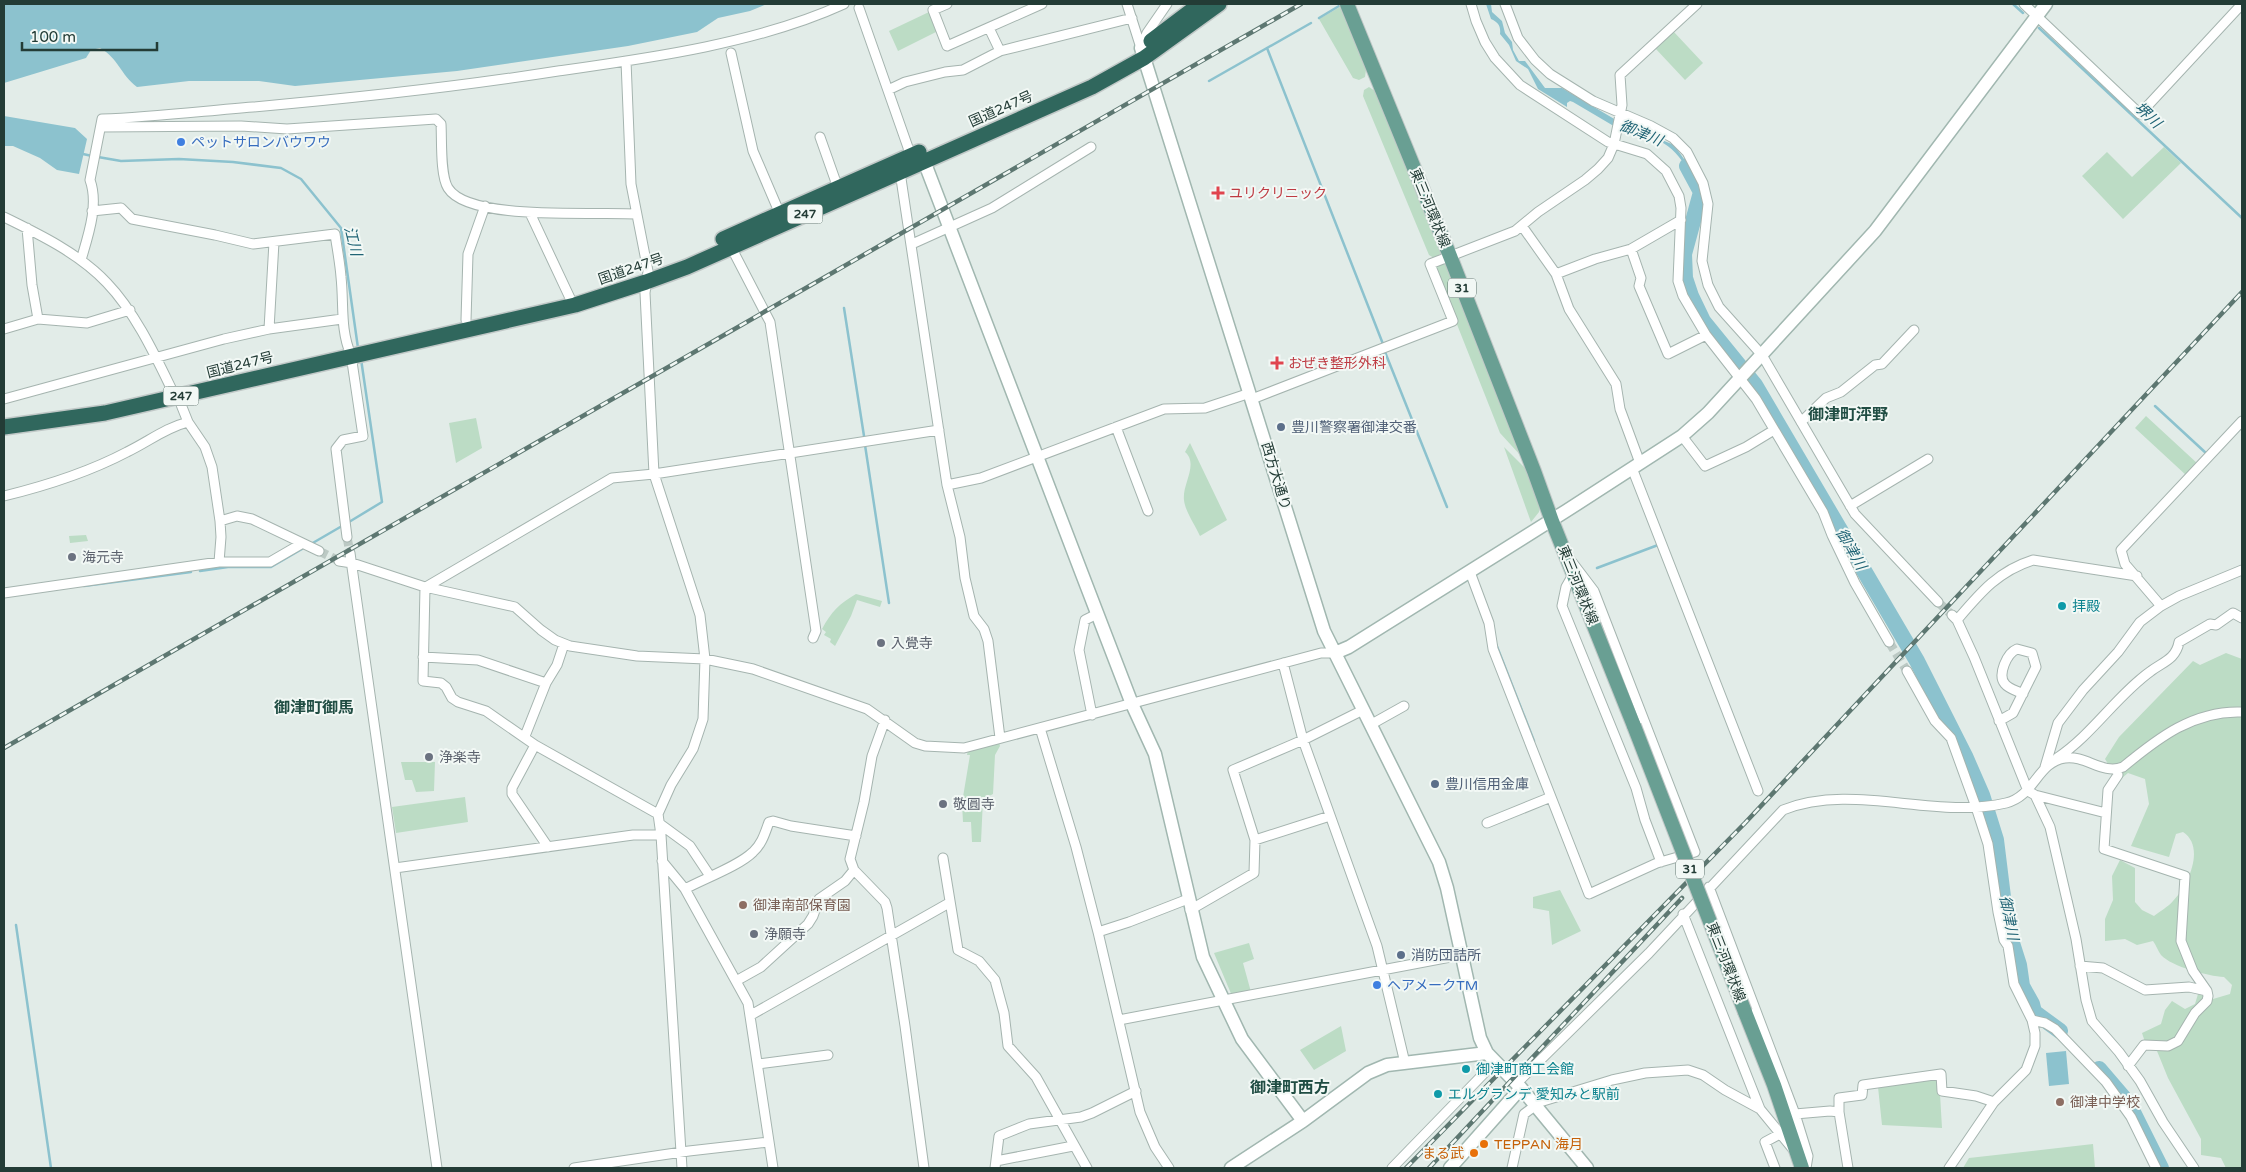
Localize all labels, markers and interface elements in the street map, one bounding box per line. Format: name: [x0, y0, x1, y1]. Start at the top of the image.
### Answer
scale bar: [22, 20, 158, 52]
text: 100 m: [30, 28, 76, 46]
street label: 国道247号: [966, 87, 1036, 131]
water label: 堺川: [2131, 98, 2167, 133]
water label: 御津川: [1617, 116, 1667, 151]
place label: ペットサロンバウワウ: [191, 134, 331, 151]
marker: ペットサロンバウワウ: [175, 136, 187, 148]
street label: 東三河環状線: [1406, 166, 1454, 250]
place label: ユリクリニック: [1229, 185, 1327, 202]
marker: ユリクリニック: [1211, 186, 1225, 200]
road number: 247: [788, 204, 822, 223]
water label: 江川: [341, 224, 366, 260]
street label: 国道247号: [596, 250, 666, 288]
road number: 31: [1448, 278, 1476, 298]
street label: 国道247号: [205, 348, 275, 382]
place label: おぜき整形外科: [1288, 355, 1386, 372]
marker: おぜき整形外科: [1270, 356, 1284, 370]
road number: 247: [164, 386, 198, 406]
district label: 御津町泙野: [1808, 405, 1888, 425]
place label: 豊川警察署御津交番: [1291, 419, 1417, 436]
marker: 豊川警察署御津交番: [1275, 421, 1287, 433]
street label: 西方大通り: [1258, 440, 1294, 512]
water label: 御津川: [1832, 525, 1871, 575]
street label: 東三河環状線: [1554, 543, 1602, 627]
place label: 海元寺: [82, 549, 124, 566]
marker: 海元寺: [66, 551, 78, 563]
place label: 拝殿: [2072, 598, 2100, 615]
marker: 拝殿: [2056, 600, 2068, 612]
place label: 入覺寺: [891, 635, 933, 652]
marker: 入覺寺: [875, 637, 887, 649]
district label: 御津町御馬: [274, 698, 354, 718]
place label: 浄楽寺: [439, 749, 481, 766]
marker: 浄楽寺: [423, 751, 435, 763]
place label: 豊川信用金庫: [1445, 776, 1529, 793]
marker: 豊川信用金庫: [1429, 778, 1441, 790]
place label: 敬圓寺: [953, 796, 995, 813]
marker: 敬圓寺: [937, 798, 949, 810]
road number: 31: [1676, 860, 1704, 879]
water label: 御津川: [1996, 894, 2023, 944]
place label: 御津南部保育園: [753, 897, 851, 914]
marker: 御津南部保育園: [737, 899, 749, 911]
street label: 東三河環状線: [1703, 920, 1749, 1004]
place label: 浄願寺: [764, 926, 806, 943]
marker: 浄願寺: [748, 928, 760, 940]
place label: 消防団詰所: [1411, 947, 1481, 964]
marker: 消防団詰所: [1395, 949, 1407, 961]
place label: ヘアメークTM: [1387, 977, 1478, 994]
marker: ヘアメークTM: [1371, 979, 1383, 991]
place label: 御津町商工会館: [1476, 1061, 1574, 1078]
marker: 御津町商工会館: [1460, 1063, 1472, 1075]
district label: 御津町西方: [1250, 1078, 1330, 1098]
place label: エルグランデ 愛知みと駅前: [1448, 1086, 1620, 1103]
marker: エルグランデ 愛知みと駅前: [1432, 1088, 1444, 1100]
place label: 御津中学校: [2070, 1094, 2140, 1111]
marker: 御津中学校: [2054, 1096, 2066, 1108]
place label: TEPPAN 海月: [1494, 1136, 1583, 1153]
marker: TEPPAN 海月: [1478, 1138, 1490, 1150]
place label: まる武: [1422, 1145, 1464, 1162]
marker: まる武: [1468, 1147, 1480, 1159]

